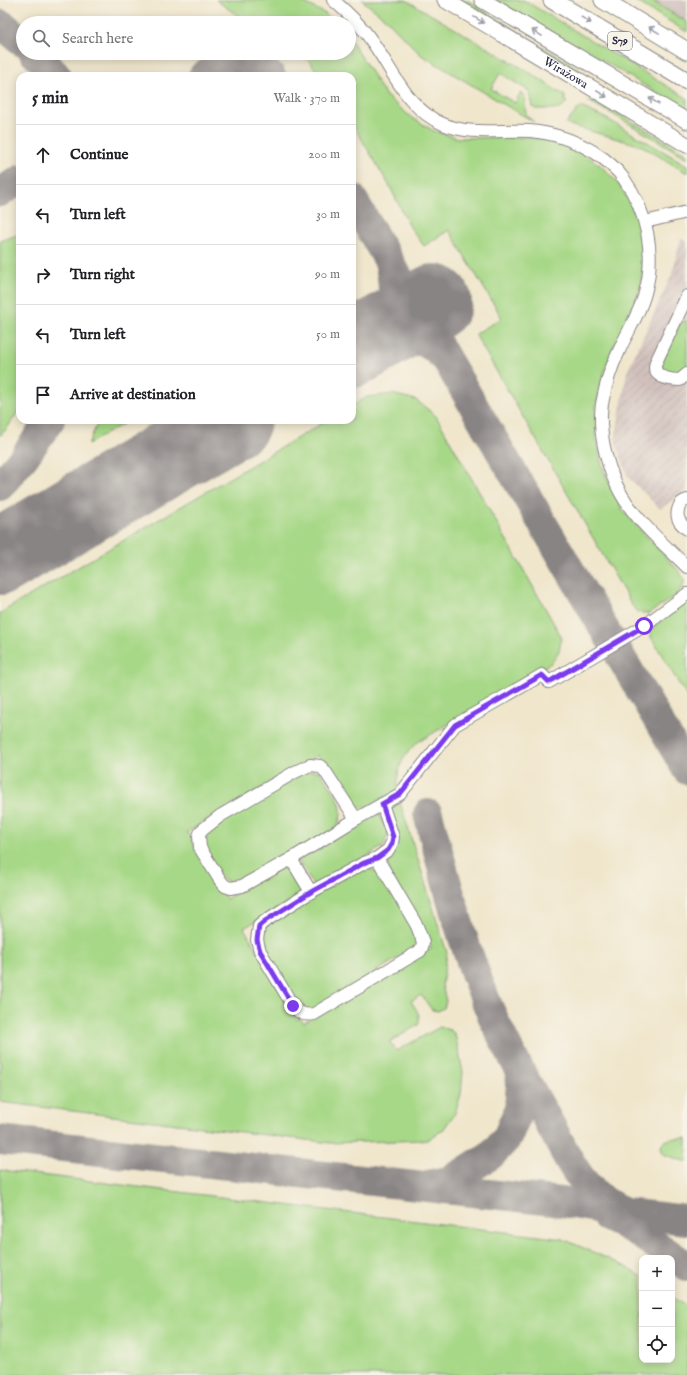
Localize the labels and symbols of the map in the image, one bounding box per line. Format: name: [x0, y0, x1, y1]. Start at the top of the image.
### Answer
one-way arrow: [473, 16, 484, 24]
one-way arrow: [580, 16, 591, 24]
one-way arrow: [648, 26, 660, 34]
one-way arrow: [531, 29, 543, 37]
road number: S79: [608, 32, 632, 50]
street label: Wirażowa: [541, 53, 592, 92]
one-way arrow: [596, 91, 608, 99]
one-way arrow: [649, 97, 660, 105]
route start: [635, 617, 653, 635]
route end: [284, 997, 302, 1015]

